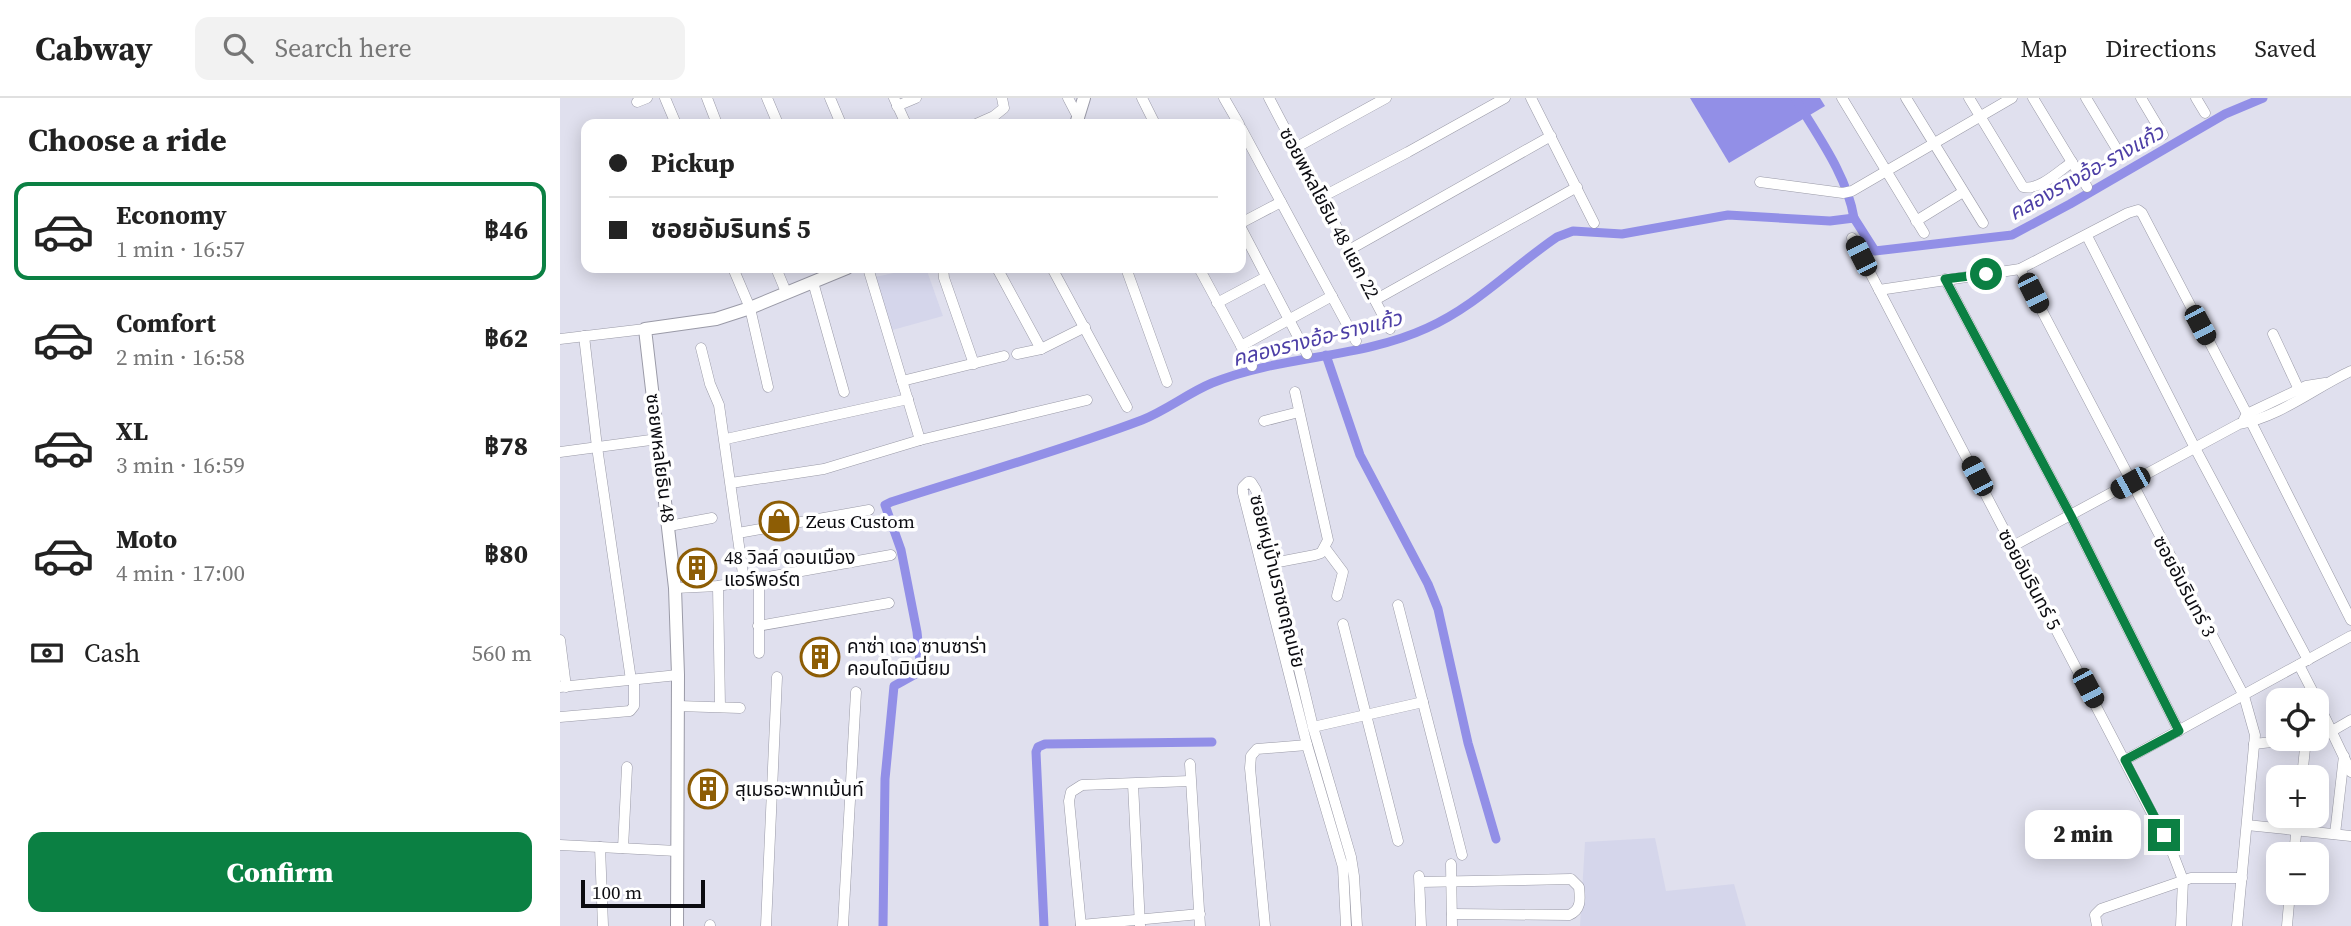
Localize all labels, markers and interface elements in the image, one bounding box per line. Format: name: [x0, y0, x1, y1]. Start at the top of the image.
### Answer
search box: [195, 17, 685, 80]
text: Cabway: [35, 26, 153, 71]
icon: search: [219, 29, 257, 67]
text: Search here: [275, 30, 412, 66]
text: Map: [2020, 32, 2067, 65]
text: Directions: [2105, 32, 2216, 65]
text: Saved: [2254, 32, 2316, 65]
water label: คลองรางอ้อ-รางแก้ว: [2003, 117, 2170, 227]
text: Choose a ride: [28, 118, 227, 162]
street label: ซอยพหลโยธิน 48 แยก 22: [1274, 123, 1386, 303]
text: Pickup: [651, 145, 735, 181]
text: Economy: [116, 197, 227, 233]
icon: car: [32, 200, 95, 263]
text: ซอยอัมรินทร์ 5: [651, 211, 811, 247]
text: ฿46: [484, 212, 528, 248]
text: 1 min · 16:57: [116, 233, 245, 265]
car: [1843, 233, 1880, 279]
route start: [1970, 258, 2002, 290]
car: [2015, 270, 2052, 316]
car: [2181, 302, 2220, 348]
water label: คลองรางอ้อ-รางแก้ว: [1229, 303, 1405, 373]
text: Comfort: [116, 305, 216, 341]
icon: car: [32, 308, 95, 371]
text: ฿62: [484, 320, 528, 356]
text: 2 min · 16:58: [116, 341, 245, 373]
street label: ซอยพหลโยธิน 48: [640, 392, 682, 524]
text: XL: [116, 413, 148, 449]
icon: car: [32, 416, 95, 479]
text: ฿78: [484, 428, 528, 464]
text: 3 min · 16:59: [116, 449, 245, 481]
car: [1958, 453, 1997, 499]
car: [2107, 464, 2154, 502]
street label: ซอยหมู่บ้านราชตฤณมัย: [1244, 492, 1312, 670]
shop icon: Zeus Custom: [758, 500, 800, 542]
place label: Zeus Custom: [806, 508, 915, 534]
text: Moto: [116, 521, 177, 557]
icon: car: [32, 524, 95, 587]
street label: ซอยอัมรินทร์ 5: [1992, 524, 2068, 634]
street label: ซอยอัมรินทร์ 3: [2147, 531, 2223, 641]
text: ฿80: [484, 536, 528, 572]
place label: 48 วิลล์ ดอนเมือง แอร์พอร์ต: [724, 544, 856, 592]
building icon: 48 วิลล์ ดอนเมือง แอร์พอร์ต: [676, 547, 718, 589]
text: 4 min · 17:00: [116, 557, 245, 589]
place label: คาซ่า เดอ ซานซาร่า คอนโดมิเนี่ยม: [847, 633, 987, 681]
icon: cash: [28, 634, 66, 672]
text: Cash: [84, 635, 140, 671]
building icon: คาซ่า เดอ ซานซาร่า คอนโดมิเนี่ยม: [799, 636, 841, 678]
text: 560 m: [471, 637, 532, 669]
car: [2069, 665, 2108, 711]
map controls: [2266, 688, 2329, 905]
button: locate: [2266, 688, 2329, 751]
button: +: [2266, 765, 2329, 828]
building icon: สุเมธอะพาทเม้นท์: [687, 768, 729, 810]
place label: สุเมธอะพาทเม้นท์: [735, 776, 864, 802]
callout: 2 min: [2024, 810, 2140, 860]
text: 2 min: [2053, 818, 2113, 850]
route end: [2148, 819, 2180, 851]
button: Confirm: [28, 832, 532, 912]
button: −: [2266, 842, 2329, 905]
scale bar: [581, 877, 705, 909]
text: 100 m: [592, 879, 642, 905]

